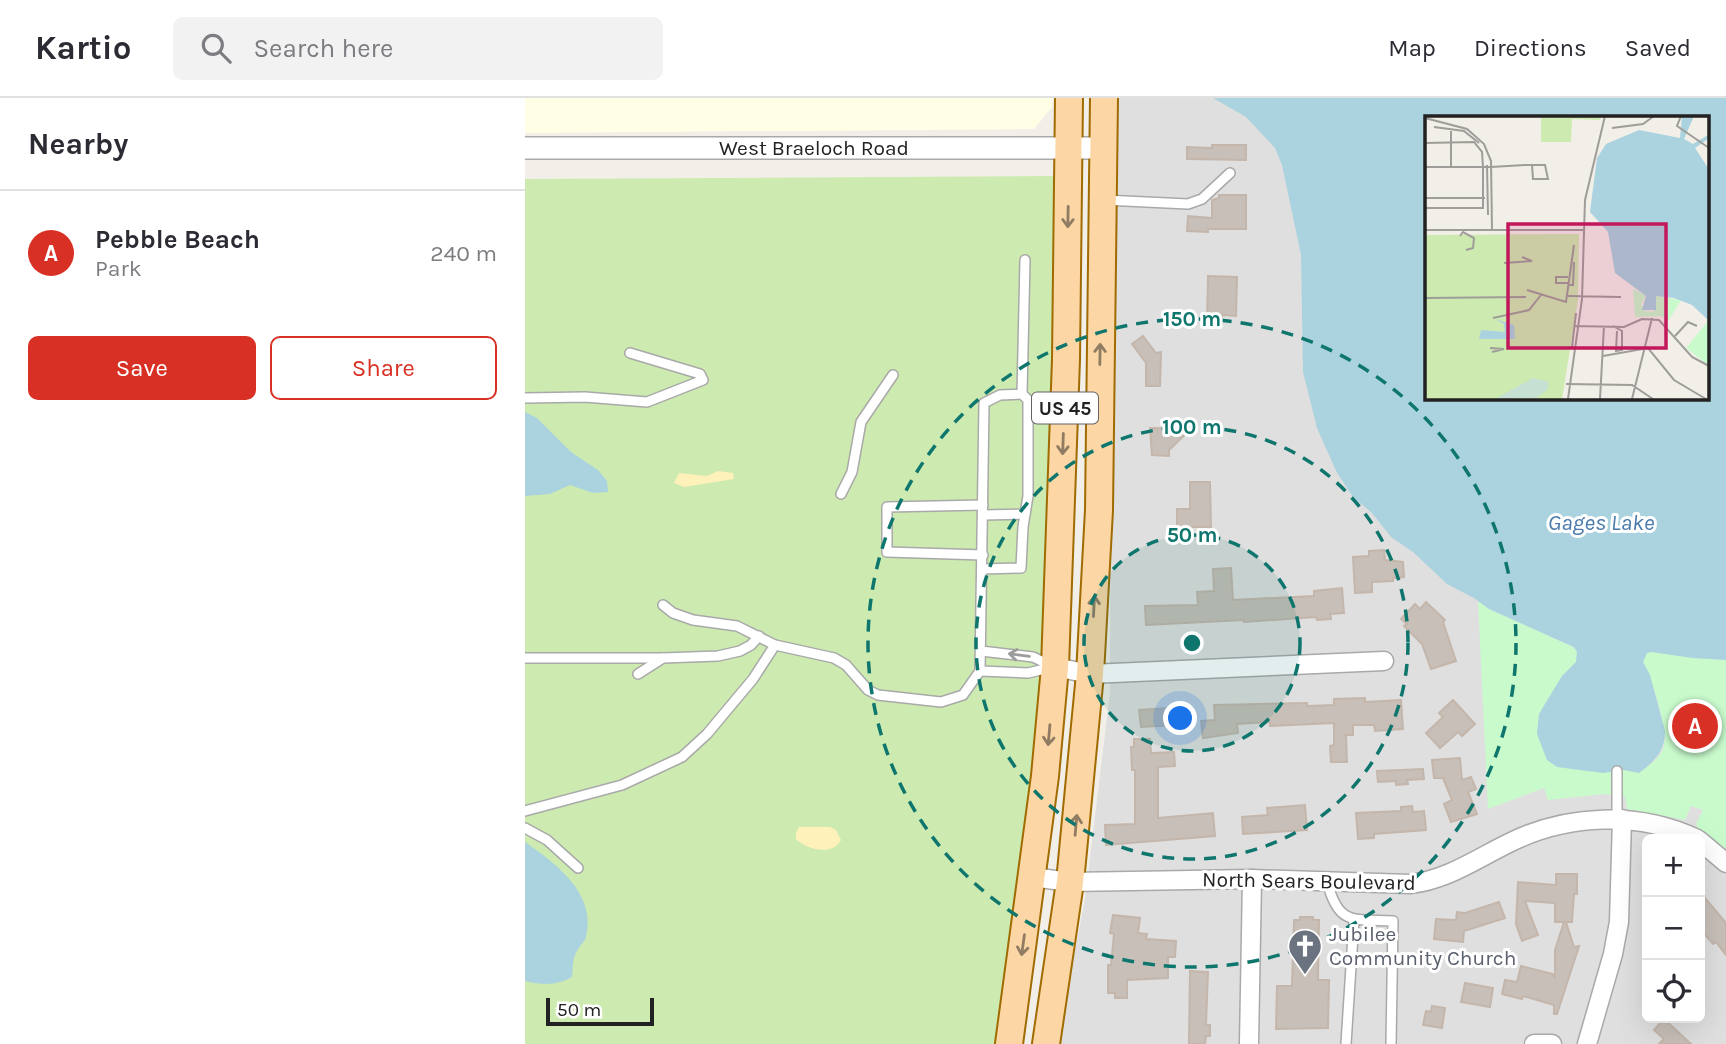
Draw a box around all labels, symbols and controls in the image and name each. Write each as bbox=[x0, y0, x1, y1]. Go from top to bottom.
search box bbox=[173, 17, 663, 80]
text: Kartio bbox=[35, 29, 131, 67]
icon: search bbox=[197, 29, 235, 67]
text: Search here bbox=[253, 33, 393, 64]
text: Map bbox=[1388, 34, 1436, 62]
text: Directions bbox=[1474, 34, 1587, 62]
text: Saved bbox=[1625, 34, 1691, 62]
inset map bbox=[1425, 116, 1709, 399]
text: Nearby bbox=[28, 126, 128, 162]
street label: West Braeloch Road bbox=[719, 136, 909, 160]
one-way arrow bbox=[1061, 205, 1074, 228]
text: Pebble Beach bbox=[95, 224, 260, 255]
text: A bbox=[44, 240, 58, 267]
text: 240 m bbox=[430, 240, 497, 267]
text: Park bbox=[95, 255, 142, 282]
text: 150 m bbox=[1163, 307, 1221, 331]
button: Save bbox=[28, 336, 256, 400]
button: Share bbox=[270, 336, 497, 400]
one-way arrow bbox=[1093, 343, 1107, 366]
road number: US 45 bbox=[1032, 392, 1098, 424]
text: 100 m bbox=[1162, 415, 1222, 439]
one-way arrow bbox=[1057, 432, 1070, 455]
water label: Gages Lake bbox=[1548, 509, 1655, 536]
text: 50 m bbox=[1167, 523, 1217, 547]
one-way arrow bbox=[1087, 595, 1100, 618]
centre of rings bbox=[1180, 631, 1204, 655]
one-way arrow bbox=[1008, 648, 1031, 661]
pin: A bbox=[1672, 700, 1718, 752]
your location bbox=[1163, 701, 1197, 735]
one-way arrow bbox=[1042, 723, 1055, 746]
one-way arrow bbox=[1070, 814, 1083, 837]
map controls bbox=[1642, 834, 1705, 1023]
button: + bbox=[1642, 834, 1705, 897]
street label: North Sears Boulevard bbox=[1202, 867, 1416, 895]
button: − bbox=[1642, 897, 1705, 960]
place label: Jubilee Community Church bbox=[1329, 922, 1516, 970]
church icon: Jubilee Community Church bbox=[1286, 927, 1324, 976]
one-way arrow bbox=[1016, 933, 1029, 956]
button: locate bbox=[1642, 960, 1705, 1023]
scale bar bbox=[546, 995, 655, 1027]
text: 50 m bbox=[557, 999, 601, 1021]

